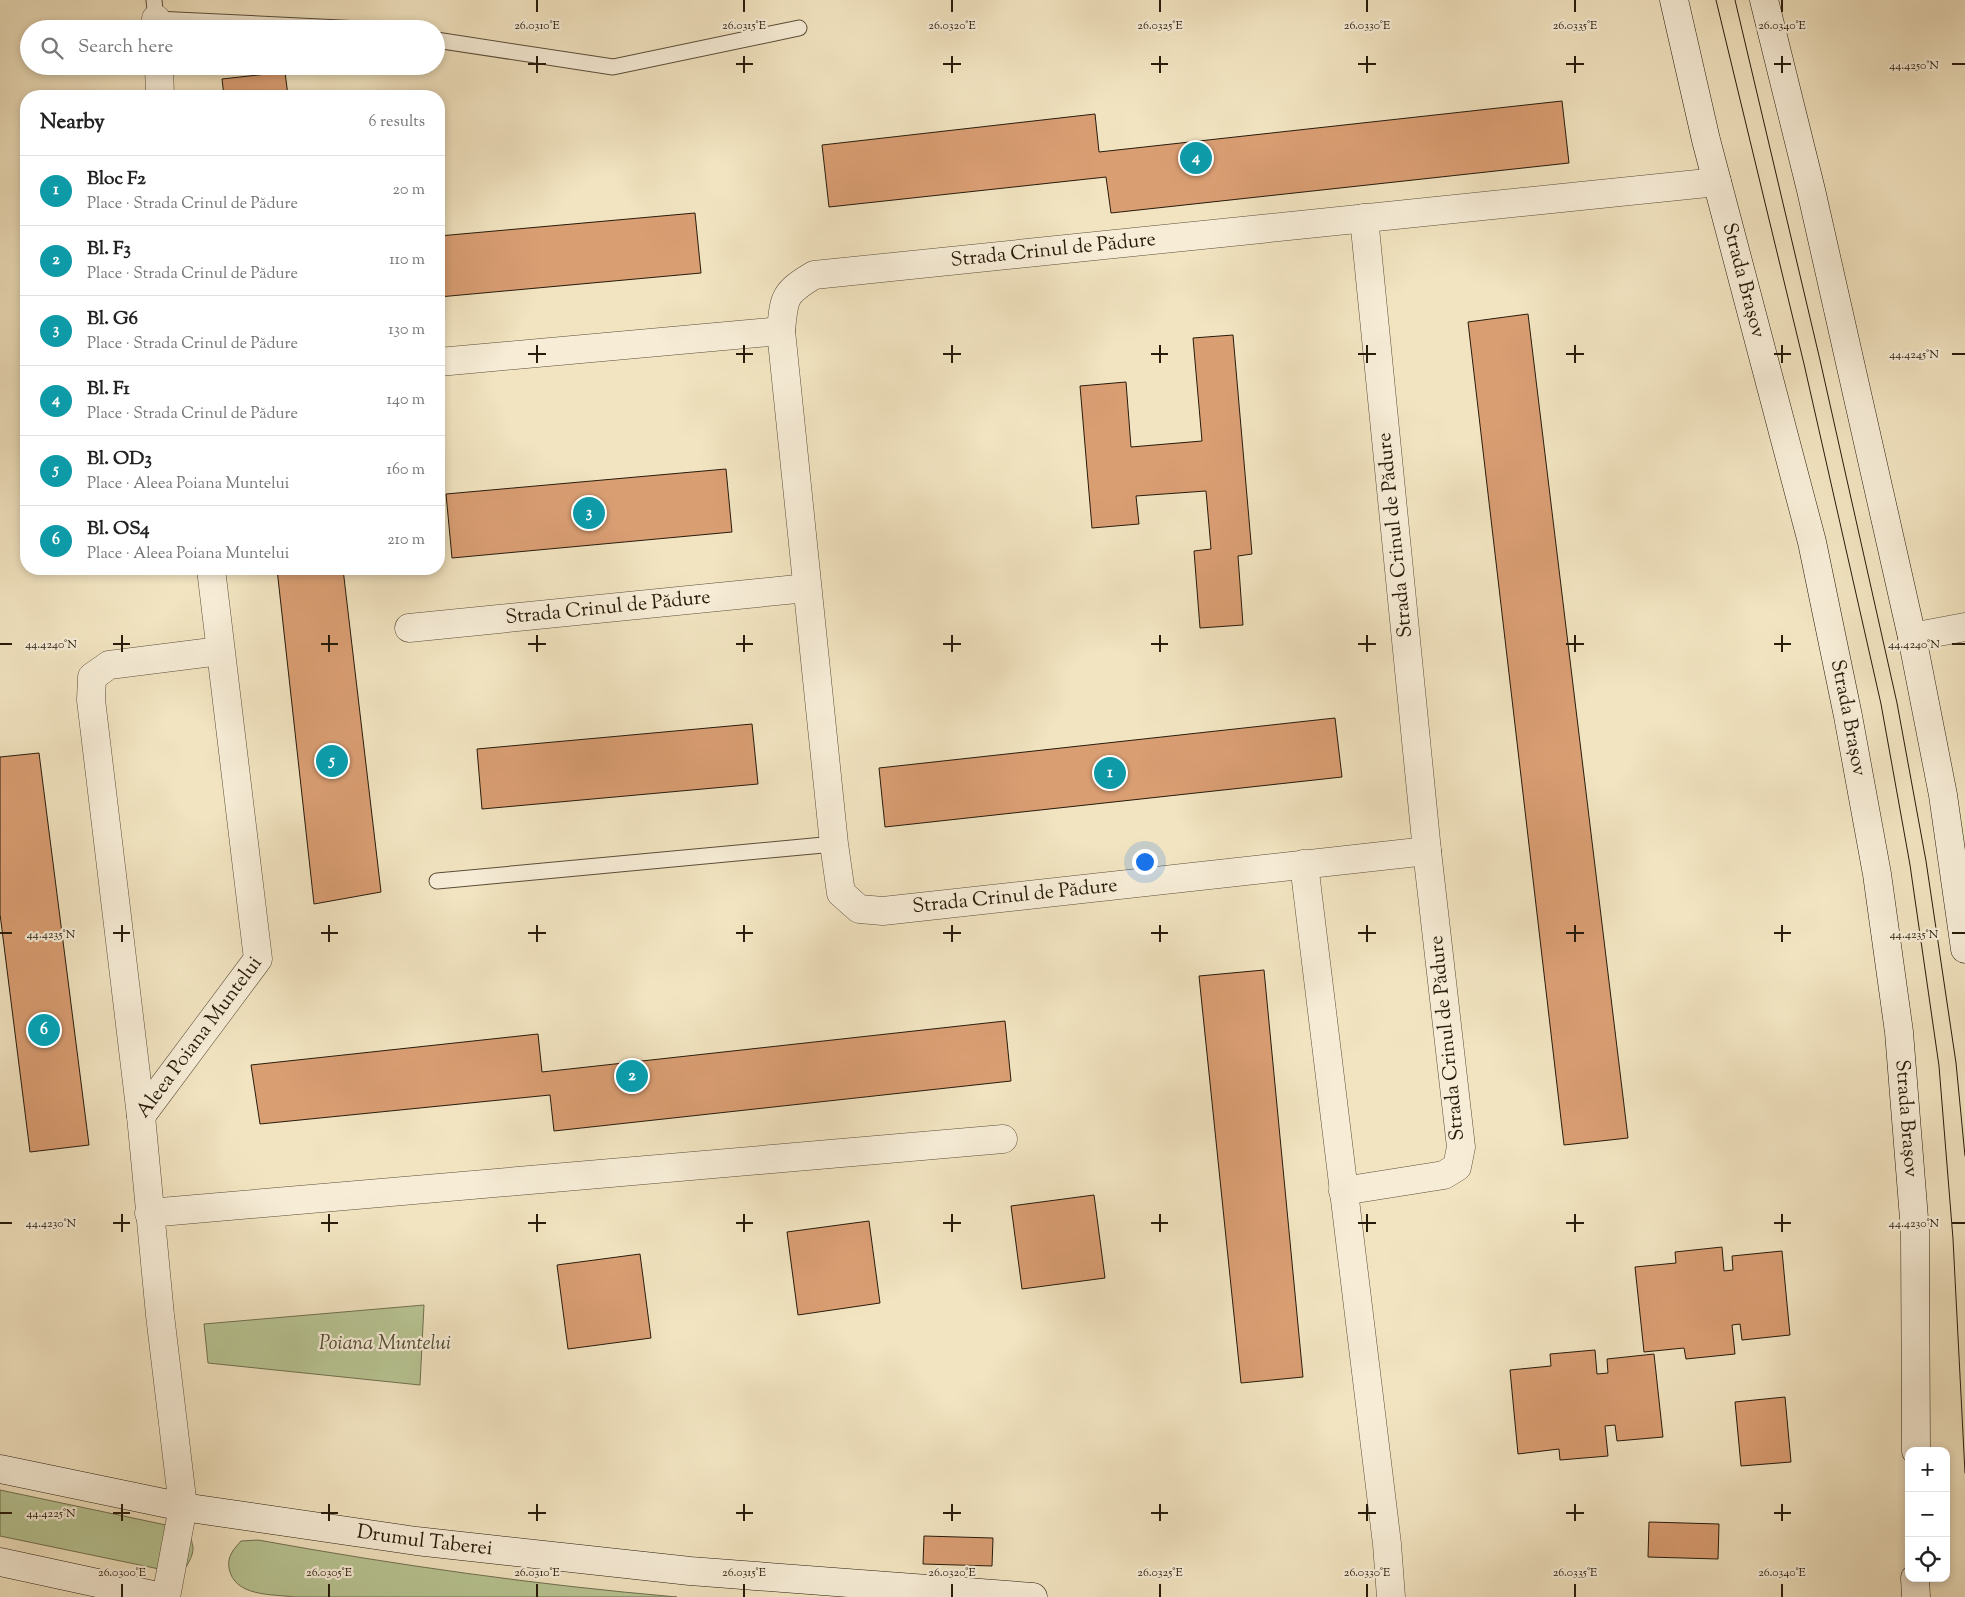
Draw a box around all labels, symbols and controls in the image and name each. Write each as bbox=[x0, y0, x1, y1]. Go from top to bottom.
text: 26.0310°E bbox=[514, 17, 561, 35]
text: 26.0315°E bbox=[722, 17, 767, 35]
text: 26.0320°E bbox=[928, 17, 976, 35]
text: 26.0325°E bbox=[1137, 17, 1183, 35]
text: 26.0330°E bbox=[1344, 17, 1391, 35]
text: 26.0335°E bbox=[1553, 17, 1598, 35]
text: 26.0340°E bbox=[1758, 17, 1807, 35]
search box bbox=[20, 20, 445, 75]
icon: search bbox=[38, 34, 66, 62]
text: Search here bbox=[78, 34, 173, 61]
text: 44.4250°N bbox=[1889, 57, 1939, 75]
text: Nearby bbox=[40, 108, 105, 138]
text: 6 results bbox=[369, 111, 425, 134]
pin: 4 bbox=[1180, 139, 1212, 177]
text: Bloc F2 bbox=[87, 166, 146, 193]
text: 1 bbox=[53, 179, 59, 202]
text: 20 m bbox=[392, 179, 425, 202]
text: Place · Strada Crinul de Pădure bbox=[87, 193, 298, 216]
street label: Strada Brașov bbox=[1714, 220, 1772, 342]
street label: Strada Crinul de Pădure bbox=[949, 225, 1157, 275]
text: Bl. F3 bbox=[87, 236, 131, 263]
text: 2 bbox=[52, 249, 60, 272]
text: 110 m bbox=[389, 249, 425, 272]
text: Place · Strada Crinul de Pădure bbox=[87, 263, 298, 286]
text: Bl. G6 bbox=[87, 306, 138, 333]
text: 3 bbox=[53, 319, 59, 342]
text: 130 m bbox=[388, 319, 425, 342]
text: Place · Strada Crinul de Pădure bbox=[87, 333, 298, 356]
text: 44.4245°N bbox=[1889, 346, 1939, 364]
text: Bl. F1 bbox=[87, 376, 130, 403]
text: 4 bbox=[52, 389, 60, 412]
text: 140 m bbox=[387, 389, 425, 412]
text: Place · Strada Crinul de Pădure bbox=[87, 403, 298, 426]
street label: Strada Crinul de Pădure bbox=[1371, 431, 1421, 639]
text: Bl. OD3 bbox=[87, 446, 152, 473]
text: 5 bbox=[53, 459, 59, 482]
text: 160 m bbox=[387, 459, 425, 482]
text: Place · Aleea Poiana Muntelui bbox=[87, 473, 289, 496]
pin: 3 bbox=[573, 494, 605, 532]
text: Bl. OS4 bbox=[87, 516, 150, 543]
text: 6 bbox=[52, 529, 60, 552]
text: 210 m bbox=[387, 529, 425, 552]
text: Place · Aleea Poiana Muntelui bbox=[87, 543, 289, 566]
street label: Strada Crinul de Pădure bbox=[504, 583, 712, 633]
text: 44.4240°N bbox=[25, 636, 77, 654]
text: 44.4240°N bbox=[1888, 636, 1940, 654]
street label: Strada Brașov bbox=[1822, 657, 1873, 779]
pin: 5 bbox=[316, 742, 348, 780]
pin: 1 bbox=[1094, 754, 1126, 792]
your location bbox=[1132, 849, 1158, 875]
street label: Strada Crinul de Pădure bbox=[911, 872, 1119, 922]
text: 44.4235°N bbox=[27, 926, 76, 944]
text: 44.4235°N bbox=[1890, 926, 1939, 944]
street label: Strada Crinul de Pădure bbox=[1423, 934, 1473, 1142]
street label: Aleea Poiana Muntelui bbox=[130, 950, 270, 1124]
pin: 6 bbox=[28, 1011, 60, 1049]
pin: 2 bbox=[616, 1057, 648, 1095]
street label: Strada Brașov bbox=[1887, 1059, 1925, 1179]
text: 44.4230°N bbox=[26, 1215, 77, 1233]
text: 44.4230°N bbox=[1889, 1215, 1940, 1233]
park label: Poiana Muntelui bbox=[319, 1330, 451, 1359]
map controls bbox=[1905, 1447, 1950, 1582]
button: + bbox=[1905, 1447, 1950, 1492]
button: − bbox=[1905, 1492, 1950, 1537]
text: 44.4225°N bbox=[26, 1505, 76, 1523]
street label: Drumul Taberei bbox=[355, 1518, 494, 1564]
button: locate bbox=[1905, 1537, 1950, 1582]
text: 26.0300°E bbox=[98, 1564, 147, 1582]
text: 26.0305°E bbox=[306, 1564, 353, 1582]
text: 26.0310°E bbox=[514, 1564, 561, 1582]
text: 26.0315°E bbox=[722, 1564, 767, 1582]
text: 26.0320°E bbox=[928, 1564, 976, 1582]
text: 26.0325°E bbox=[1137, 1564, 1183, 1582]
text: 26.0330°E bbox=[1344, 1564, 1391, 1582]
text: 26.0335°E bbox=[1553, 1564, 1598, 1582]
text: 26.0340°E bbox=[1758, 1564, 1807, 1582]

